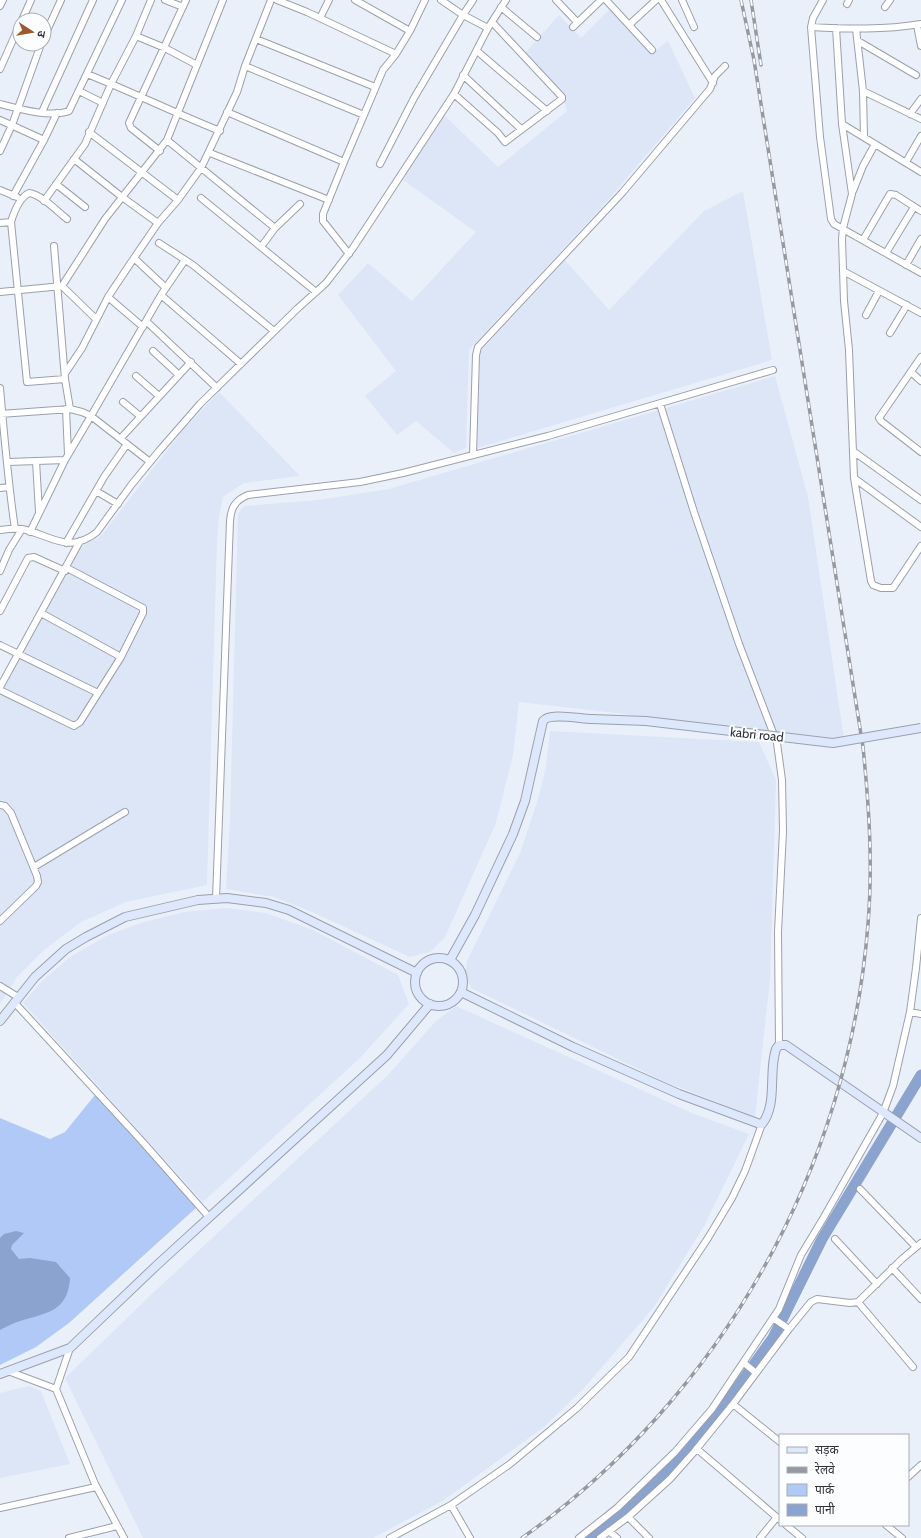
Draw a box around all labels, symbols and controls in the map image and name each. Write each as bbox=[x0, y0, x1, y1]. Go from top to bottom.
north arrow bbox=[12, 12, 52, 52]
text: उ bbox=[34, 29, 49, 39]
street label: kabri road bbox=[730, 723, 784, 745]
legend bbox=[779, 1434, 909, 1526]
text: सड़क bbox=[815, 1442, 840, 1457]
text: रेलवे bbox=[815, 1462, 835, 1477]
text: पार्क bbox=[815, 1482, 835, 1497]
text: पानी bbox=[815, 1502, 836, 1517]

